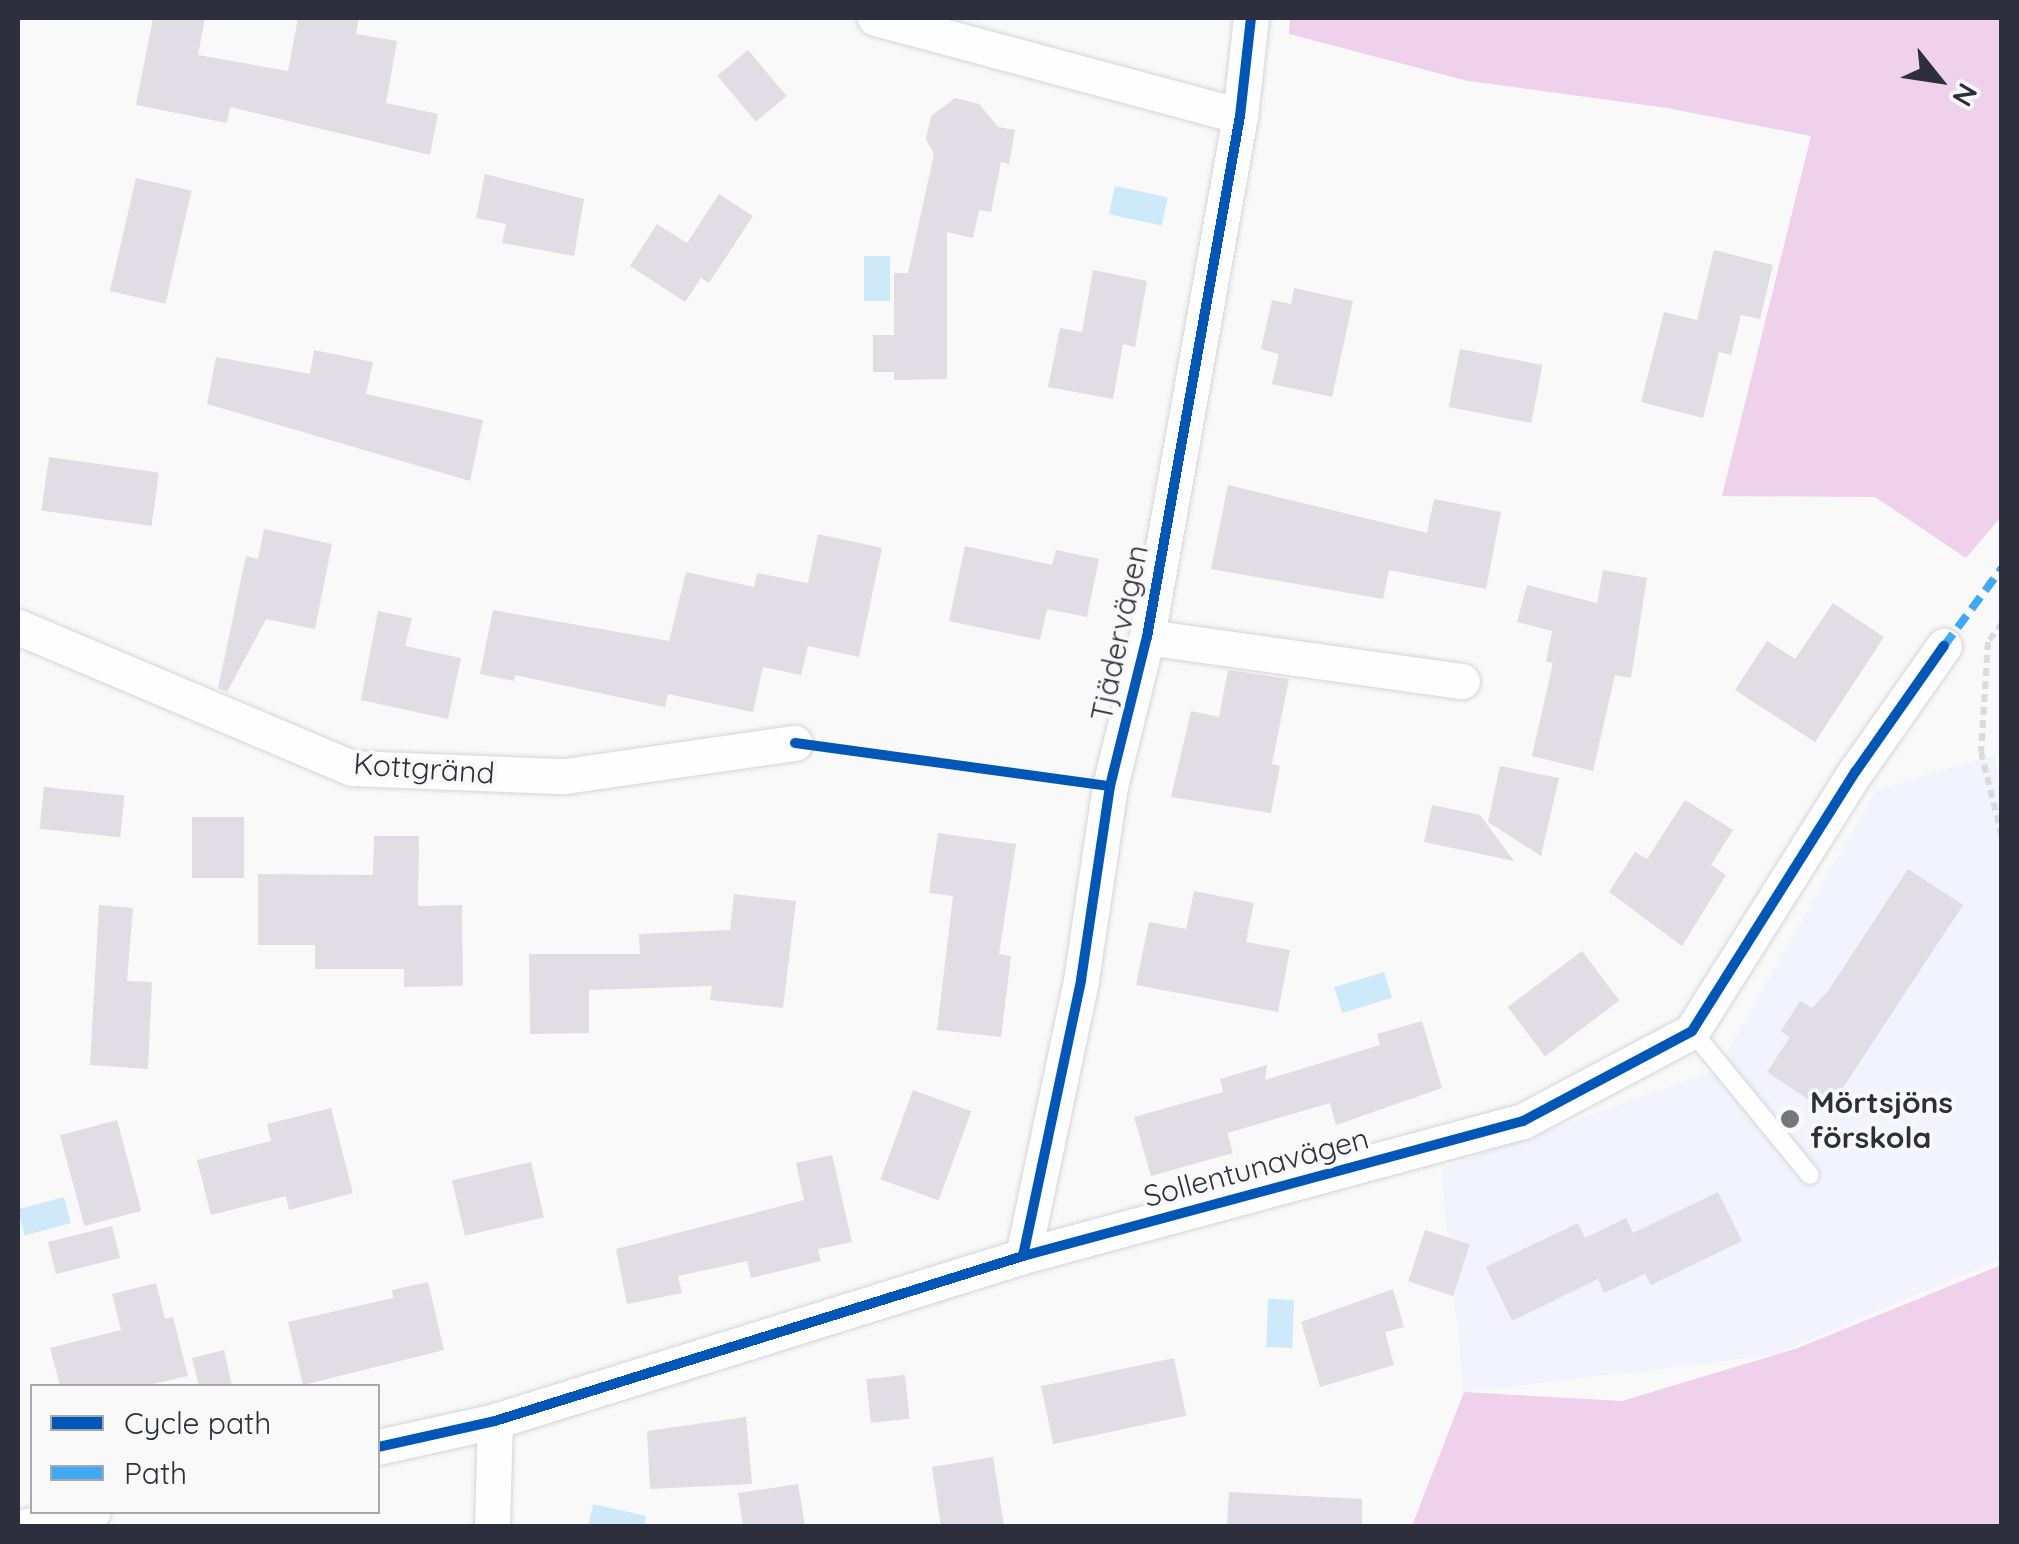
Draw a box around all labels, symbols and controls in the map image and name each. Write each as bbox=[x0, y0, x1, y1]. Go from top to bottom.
north arrow bbox=[1889, 30, 1989, 130]
text: N bbox=[1945, 78, 1986, 113]
street label: Tjädervägen bbox=[1083, 542, 1155, 724]
street label: Kottgränd bbox=[352, 745, 496, 791]
place label: Mörtsjöns förskola bbox=[1810, 1084, 1953, 1154]
marker: Mörtsjöns förskola bbox=[1779, 1108, 1801, 1130]
street label: Sollentunavägen bbox=[1140, 1120, 1372, 1214]
legend bbox=[30, 1384, 380, 1514]
text: Cycle path bbox=[124, 1404, 271, 1442]
text: Path bbox=[124, 1454, 187, 1492]

